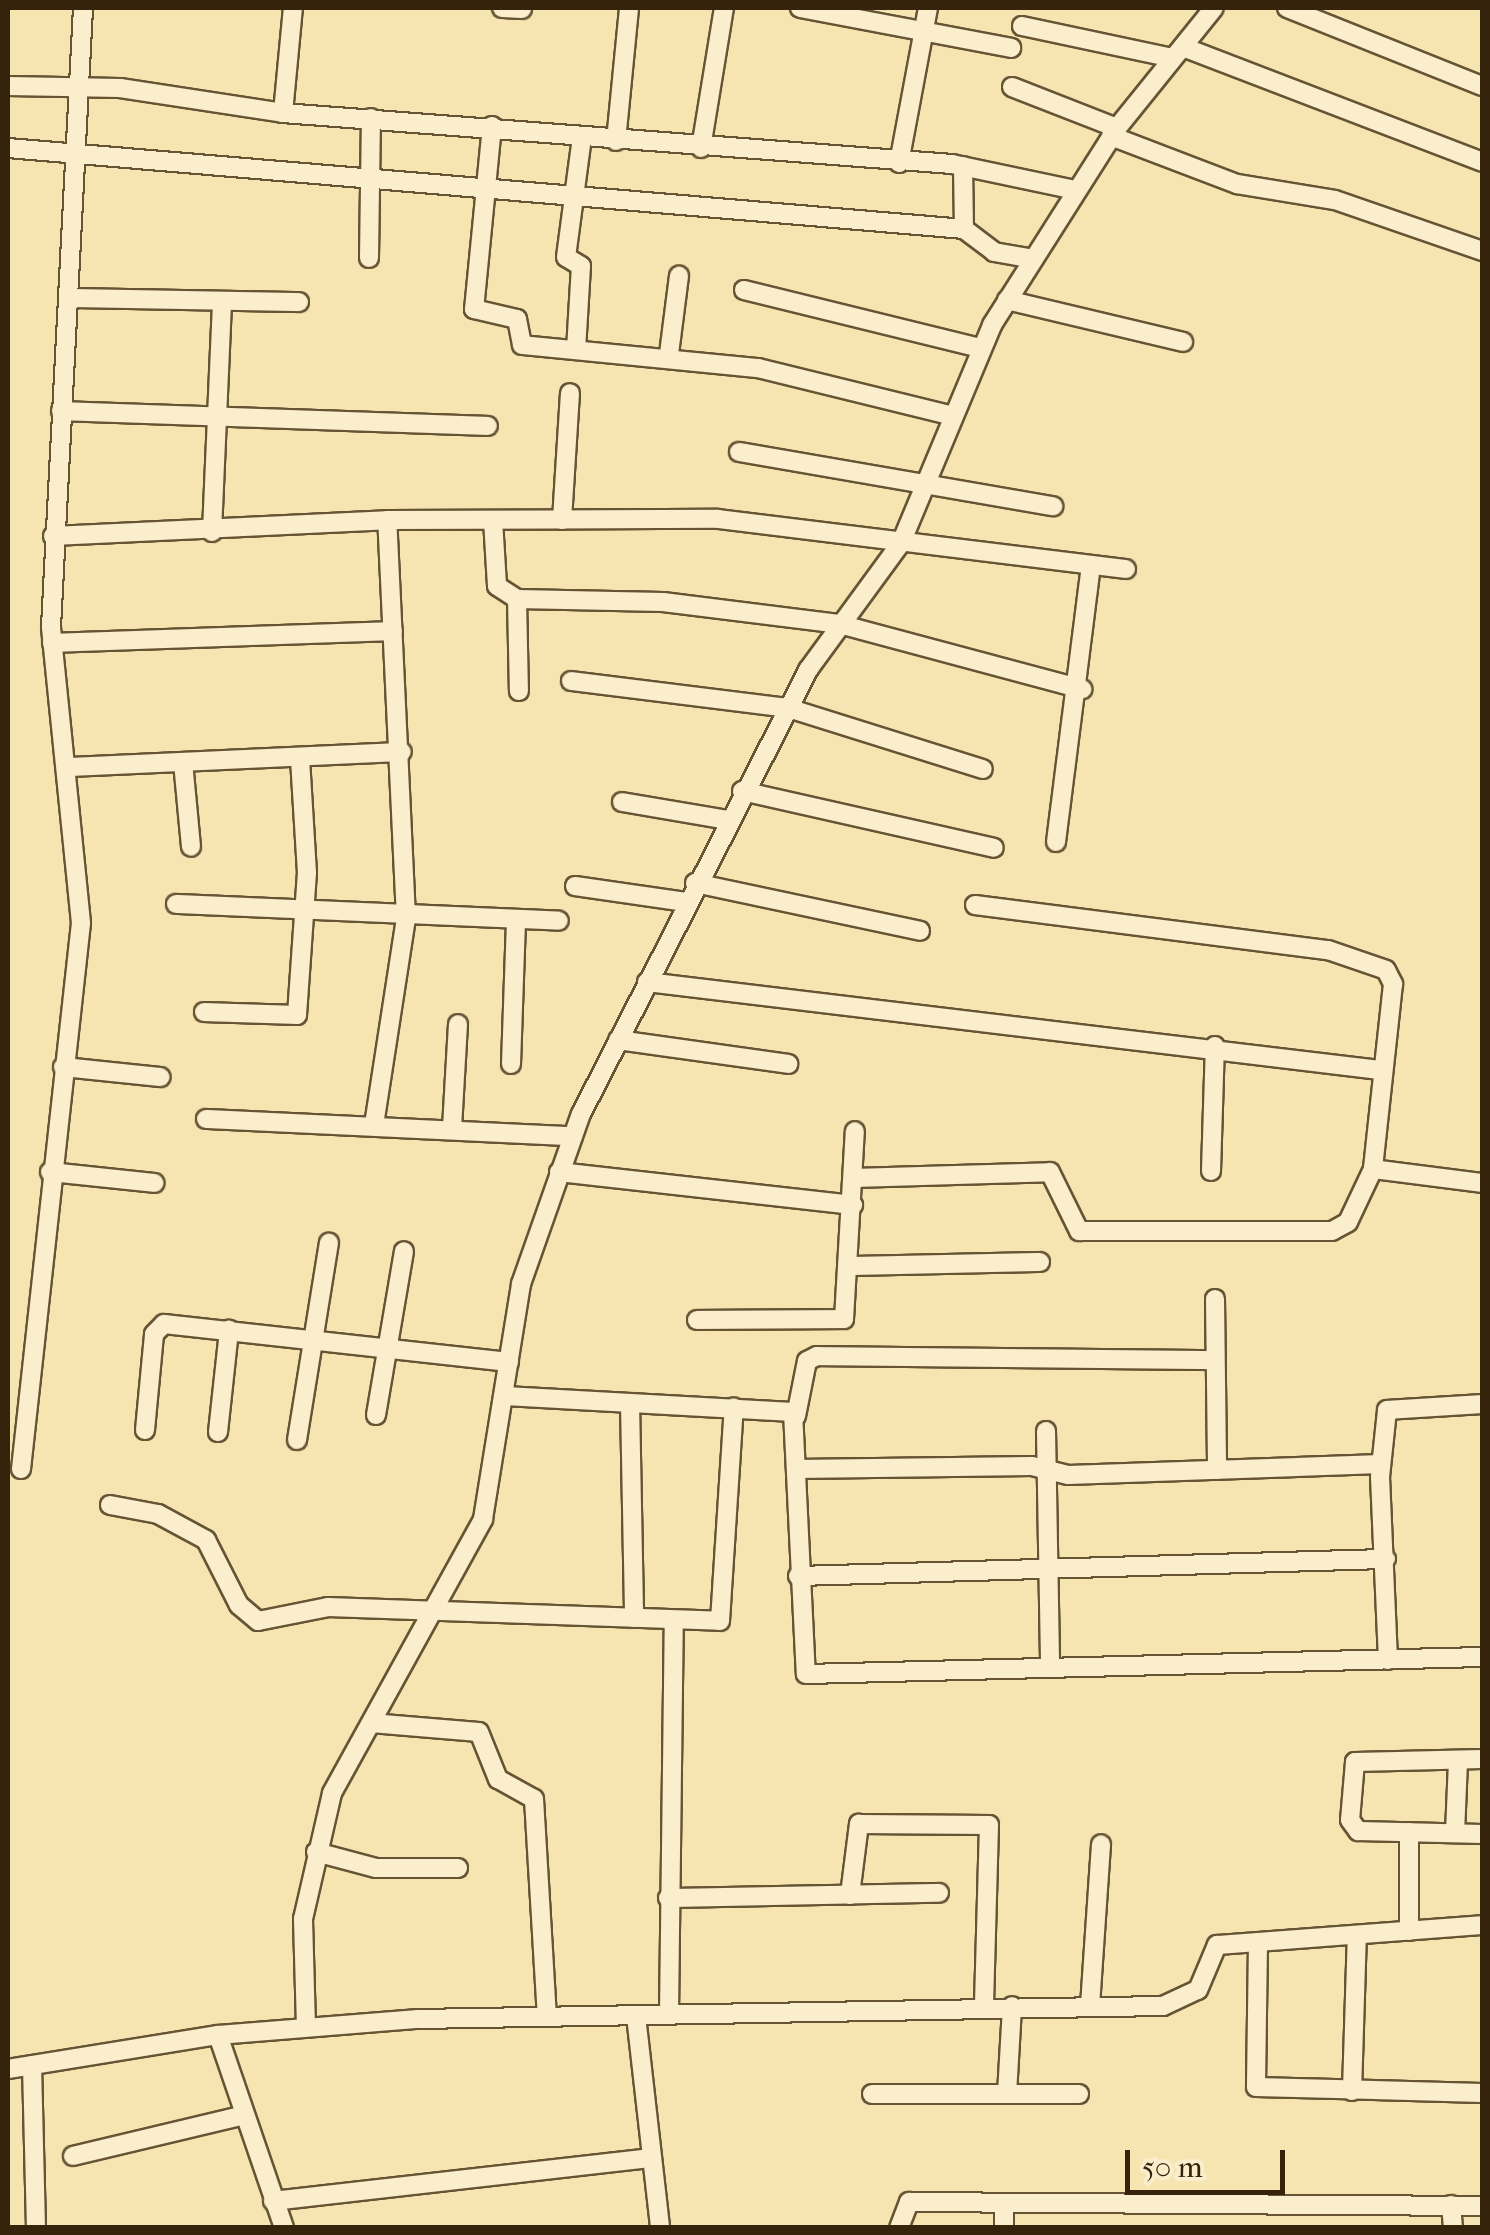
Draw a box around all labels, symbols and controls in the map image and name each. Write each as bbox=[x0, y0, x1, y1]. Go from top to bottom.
scale bar bbox=[1130, 2130, 1290, 2192]
text: 50 m bbox=[1142, 2150, 1203, 2185]

